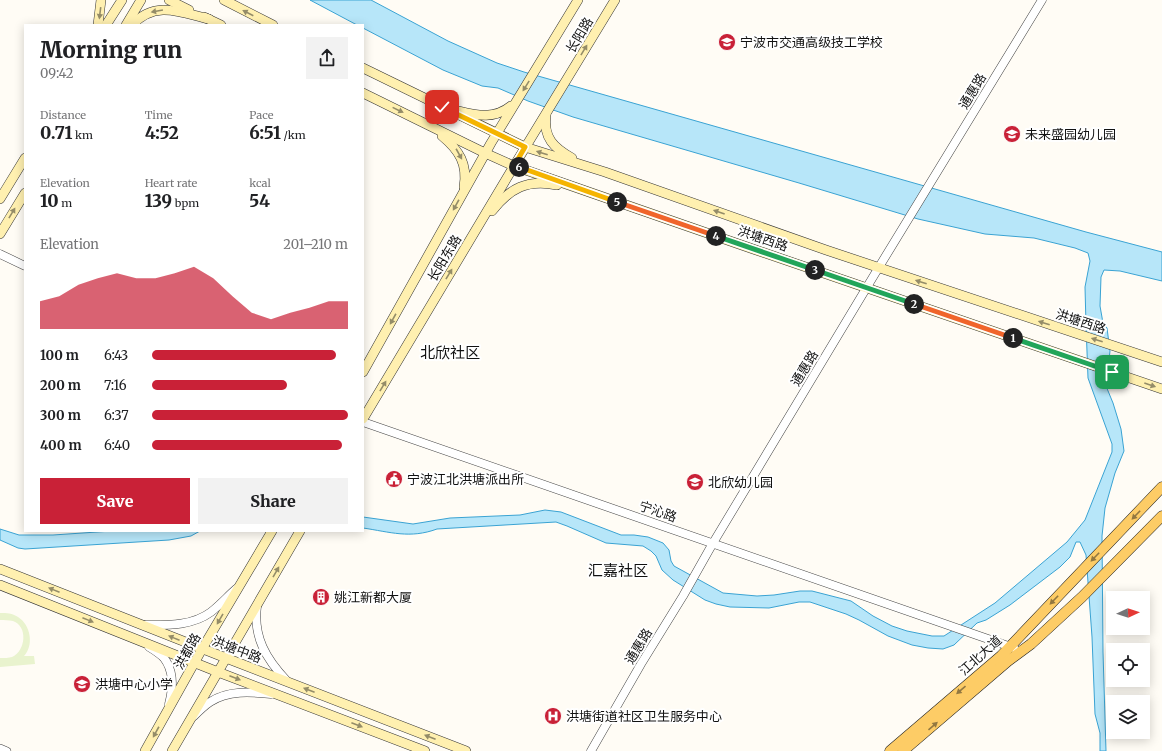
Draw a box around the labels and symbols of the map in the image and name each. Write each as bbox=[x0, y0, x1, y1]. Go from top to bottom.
one-way arrow bbox=[97, 6, 103, 19]
one-way arrow bbox=[151, 8, 163, 14]
one-way arrow bbox=[243, 10, 254, 16]
street label: 长阳路 bbox=[562, 14, 597, 56]
school or university icon: 宁波市交通高级技工学校 bbox=[717, 32, 737, 52]
place label: 宁波市交通高级技工学校 bbox=[740, 34, 883, 51]
one-way arrow bbox=[581, 44, 588, 56]
street label: 通惠路 bbox=[955, 70, 990, 112]
one-way arrow bbox=[522, 80, 529, 92]
pin bbox=[425, 90, 459, 124]
one-way arrow bbox=[392, 107, 404, 113]
school or university icon: 未来盛园幼儿园 bbox=[1002, 124, 1022, 144]
place label: 未来盛园幼儿园 bbox=[1025, 126, 1116, 143]
one-way arrow bbox=[455, 148, 462, 160]
one-way arrow bbox=[536, 150, 548, 156]
pin: 6 bbox=[509, 157, 529, 177]
pin: 5 bbox=[607, 192, 627, 212]
one-way arrow bbox=[452, 200, 459, 211]
one-way arrow bbox=[9, 207, 16, 219]
one-way arrow bbox=[712, 209, 724, 215]
street label: 洪塘西路 bbox=[735, 222, 790, 255]
pin: 4 bbox=[706, 226, 726, 246]
street label: 长阳东路 bbox=[424, 232, 465, 285]
pin: 3 bbox=[805, 260, 825, 280]
one-way arrow bbox=[446, 268, 453, 280]
one-way arrow bbox=[915, 278, 927, 284]
pin: 2 bbox=[904, 294, 924, 314]
street label: 洪塘西路 bbox=[1053, 305, 1108, 338]
one-way arrow bbox=[389, 313, 396, 325]
one-way arrow bbox=[1038, 319, 1050, 325]
pin: 1 bbox=[1003, 328, 1023, 348]
one-way arrow bbox=[1090, 337, 1102, 343]
district label: 北欣社区 bbox=[420, 343, 480, 362]
street label: 通惠路 bbox=[787, 347, 822, 389]
pin bbox=[1095, 355, 1129, 389]
one-way arrow bbox=[379, 381, 387, 391]
one-way arrow bbox=[1145, 382, 1157, 388]
public building icon: 宁波江北洪塘派出所 bbox=[384, 469, 404, 489]
place label: 宁波江北洪塘派出所 bbox=[407, 471, 524, 488]
school or university icon: 北欣幼儿园 bbox=[685, 472, 705, 492]
place label: 北欣幼儿园 bbox=[708, 474, 773, 491]
street label: 宁沁路 bbox=[637, 497, 679, 526]
one-way arrow bbox=[1131, 510, 1141, 520]
one-way arrow bbox=[1090, 552, 1100, 562]
district label: 汇嘉社区 bbox=[588, 561, 648, 580]
one-way arrow bbox=[273, 566, 280, 578]
one-way arrow bbox=[48, 587, 59, 593]
building icon: 姚江新都大厦 bbox=[311, 587, 331, 607]
place label: 姚江新都大厦 bbox=[334, 589, 412, 606]
north arrow bbox=[1106, 591, 1150, 635]
one-way arrow bbox=[1049, 595, 1059, 605]
one-way arrow bbox=[216, 613, 223, 625]
one-way arrow bbox=[83, 617, 95, 623]
street label: 通惠路 bbox=[621, 625, 656, 667]
street label: 洪都路 bbox=[170, 630, 205, 672]
street label: 洪塘中路 bbox=[209, 632, 264, 667]
street label: 江北大道 bbox=[955, 632, 1005, 679]
one-way arrow bbox=[169, 635, 180, 641]
school or university icon: 洪塘中心小学 bbox=[72, 674, 92, 694]
one-way arrow bbox=[230, 675, 241, 681]
place label: 洪塘中心小学 bbox=[95, 676, 173, 693]
one-way arrow bbox=[955, 686, 966, 695]
one-way arrow bbox=[302, 687, 314, 693]
hospital icon: 洪塘街道社区卫生服务中心 bbox=[543, 706, 563, 726]
place label: 洪塘街道社区卫生服务中心 bbox=[566, 708, 722, 725]
one-way arrow bbox=[927, 721, 938, 730]
one-way arrow bbox=[351, 722, 363, 728]
one-way arrow bbox=[152, 727, 159, 738]
one-way arrow bbox=[424, 733, 436, 739]

